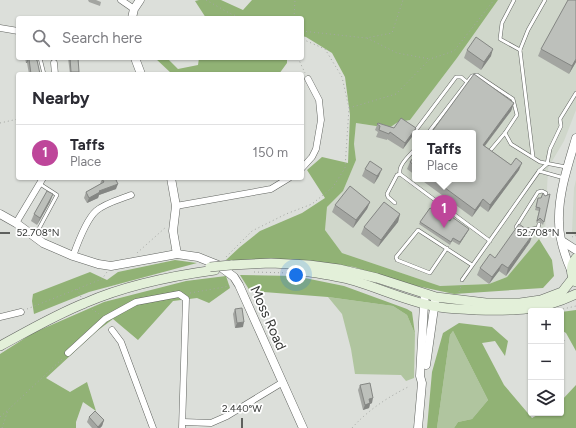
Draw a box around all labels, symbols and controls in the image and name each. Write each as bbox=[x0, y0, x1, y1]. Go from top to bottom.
search box bbox=[16, 16, 304, 60]
icon: search bbox=[30, 27, 52, 49]
text: Search here bbox=[62, 29, 142, 47]
text: Nearby bbox=[32, 88, 90, 108]
popup bbox=[412, 130, 476, 182]
text: Taffs bbox=[70, 136, 105, 154]
text: Taffs bbox=[427, 140, 461, 158]
text: 1 bbox=[42, 145, 48, 160]
text: 150 m bbox=[253, 145, 288, 160]
text: Place bbox=[70, 154, 101, 169]
text: Place bbox=[427, 158, 458, 173]
pin: 1 bbox=[431, 195, 457, 228]
text: 52.708°N bbox=[17, 226, 59, 239]
text: 52.708°N bbox=[517, 226, 559, 239]
your location bbox=[286, 265, 306, 285]
street label: Moss Road bbox=[246, 283, 290, 353]
map controls bbox=[528, 308, 564, 416]
button: + bbox=[528, 308, 564, 344]
button: − bbox=[528, 344, 564, 380]
button: layers bbox=[528, 380, 564, 416]
text: 2.440°W bbox=[222, 402, 262, 415]

